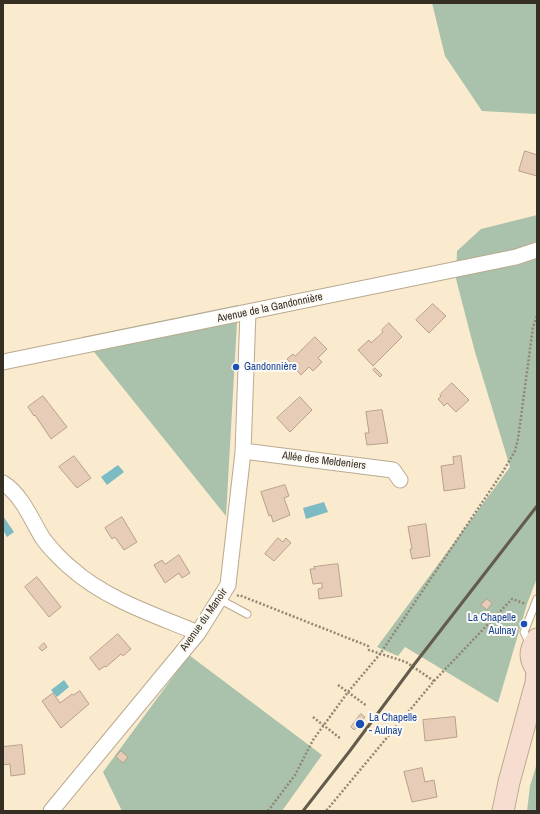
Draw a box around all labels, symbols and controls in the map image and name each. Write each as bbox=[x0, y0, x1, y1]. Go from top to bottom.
street label: Avenue de la Gandonnière bbox=[216, 290, 324, 326]
place label: Gandonnière bbox=[244, 360, 297, 374]
marker: Gandonnière bbox=[231, 362, 241, 372]
street label: Allée des Meldeniers bbox=[281, 449, 367, 473]
street label: Avenue du Manoir bbox=[177, 586, 231, 654]
place label: La Chapelle Aulnay bbox=[468, 611, 516, 637]
marker: La Chapelle Aulnay bbox=[519, 619, 529, 629]
place label: La Chapelle - Aulnay bbox=[369, 711, 417, 737]
marker: La Chapelle - Aulnay bbox=[354, 718, 366, 730]

